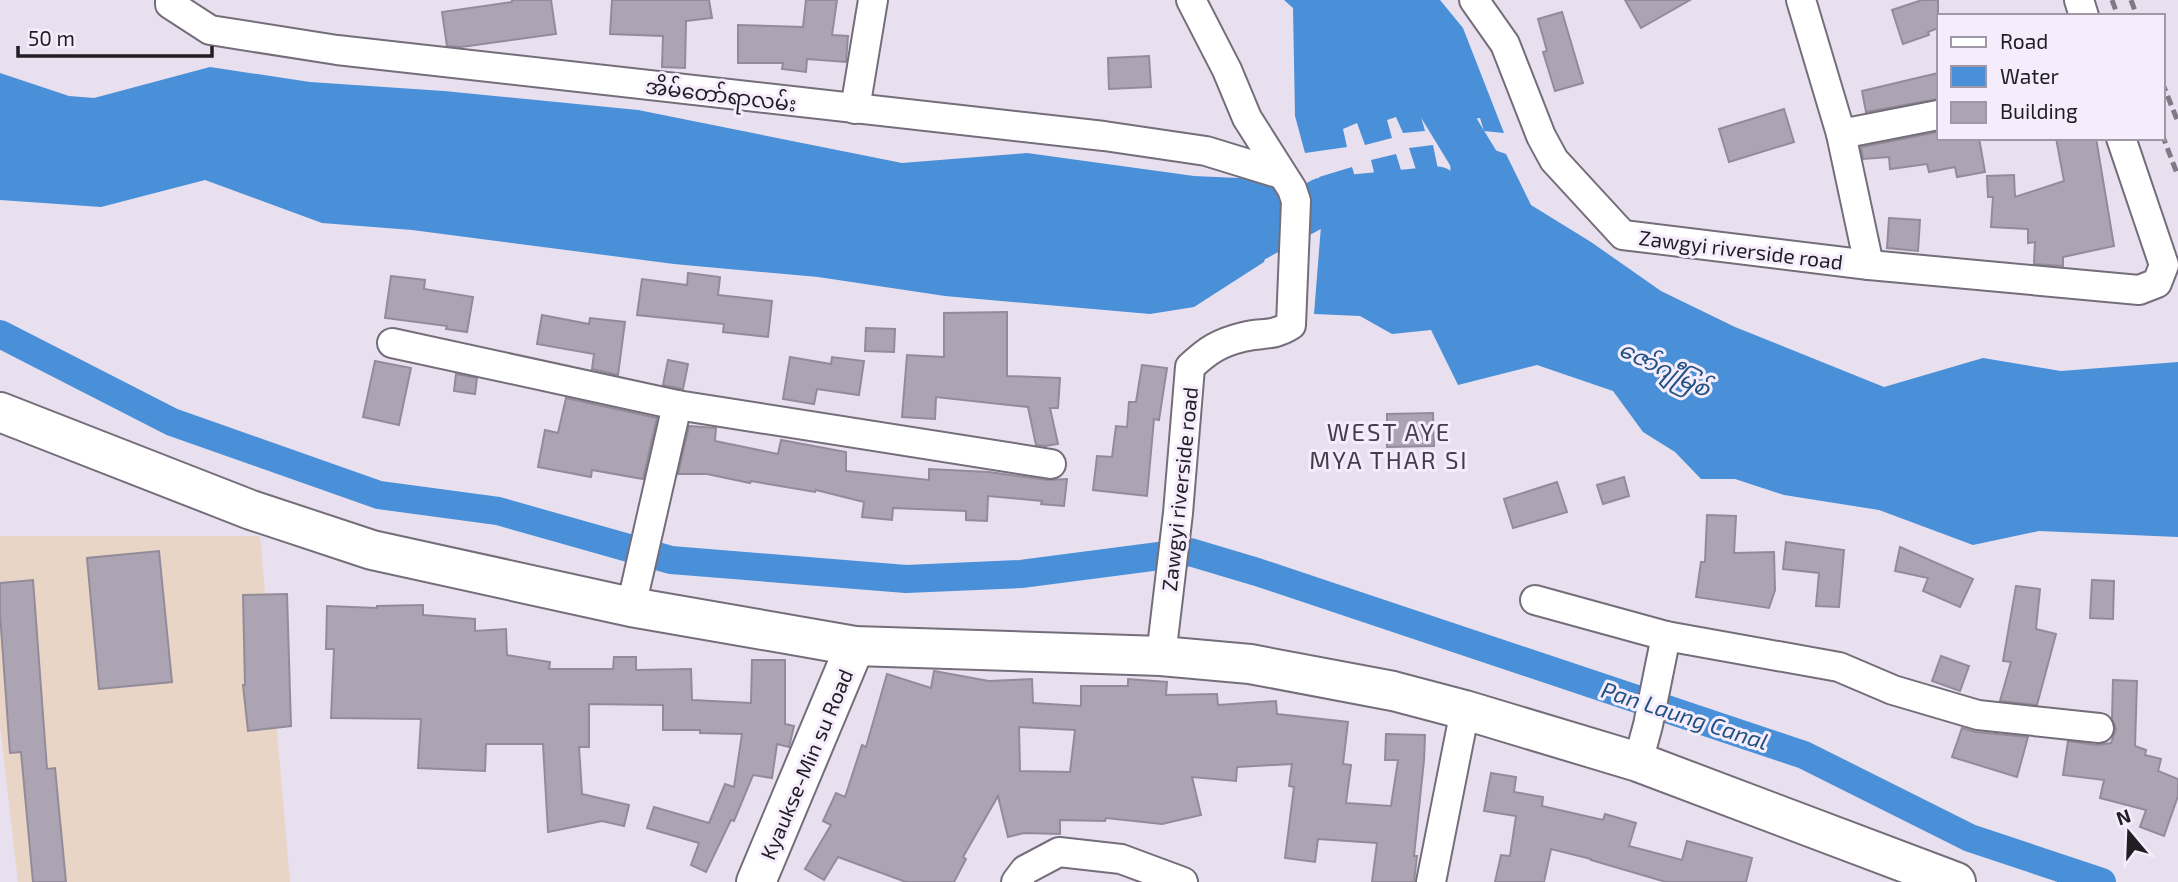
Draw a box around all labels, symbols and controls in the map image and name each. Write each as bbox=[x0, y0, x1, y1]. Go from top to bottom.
scale bar bbox=[18, 14, 212, 58]
legend bbox=[1937, 14, 2164, 140]
text: 50 m bbox=[28, 25, 75, 50]
text: Road bbox=[2000, 28, 2048, 53]
text: Water bbox=[2000, 63, 2059, 88]
street label: အိမ်တော်ရာလမ်း bbox=[643, 70, 798, 122]
text: Building bbox=[2000, 98, 2078, 123]
street label: Zawgyi riverside road bbox=[1638, 224, 1844, 274]
water label: ဇော်ဂျီမြစ် bbox=[1612, 333, 1717, 408]
street label: Zawgyi riverside road bbox=[1156, 386, 1202, 592]
district label: WEST AYE MYA THAR SI bbox=[1309, 417, 1469, 474]
street label: Kyaukse-Min su Road bbox=[755, 665, 857, 863]
water label: Pan Laung Canal bbox=[1598, 675, 1772, 755]
north arrow bbox=[2094, 798, 2164, 868]
text: N bbox=[2113, 803, 2134, 830]

